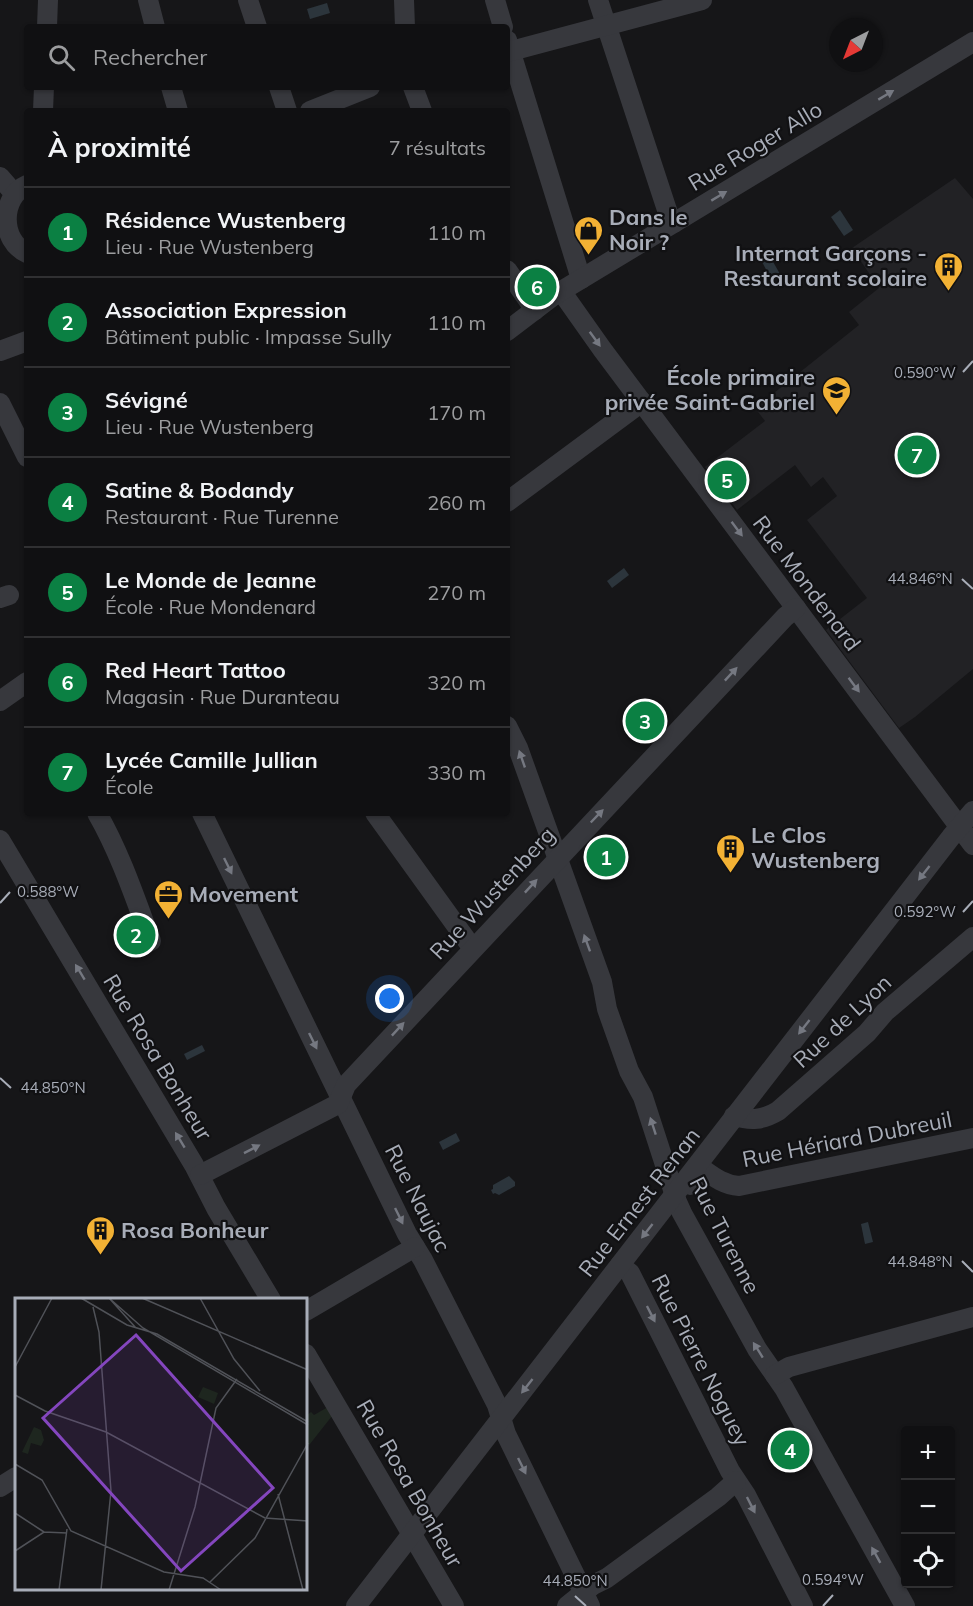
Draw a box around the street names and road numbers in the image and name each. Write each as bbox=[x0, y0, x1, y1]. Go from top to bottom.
street label: Rue Roger Allo bbox=[683, 95, 827, 197]
street label: Rue Mondenard bbox=[747, 510, 867, 656]
street label: Rue Wustenberg bbox=[423, 821, 561, 965]
street label: Rue de Lyon bbox=[787, 968, 897, 1074]
street label: Rue Rosa Bonheur bbox=[97, 969, 219, 1145]
street label: Rue Hériard Dubreuil bbox=[740, 1105, 954, 1173]
street label: Rue Ernest Renan bbox=[572, 1122, 706, 1282]
street label: Rue Naujac bbox=[379, 1139, 457, 1257]
street label: Rue Turenne bbox=[684, 1172, 766, 1298]
street label: Rue Pierre Noguey bbox=[646, 1269, 757, 1451]
street label: Rue Rosa Bonheur bbox=[351, 1394, 469, 1572]

